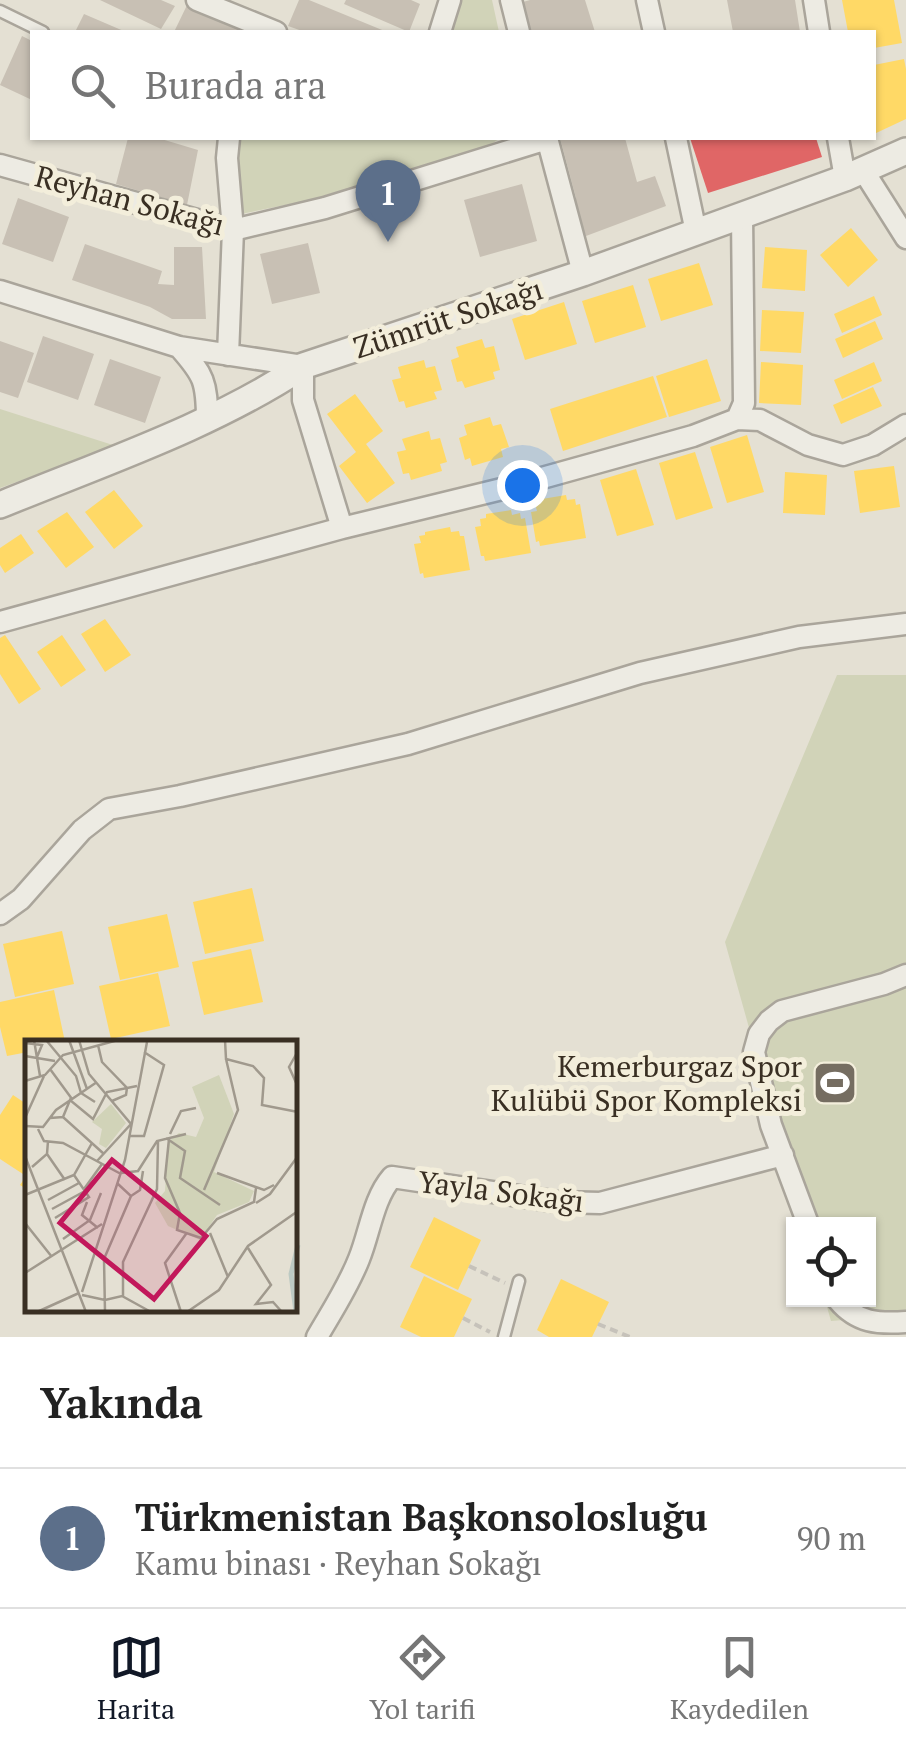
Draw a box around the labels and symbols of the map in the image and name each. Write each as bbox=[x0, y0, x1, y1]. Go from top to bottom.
street label: Reyhan Sokağı bbox=[31, 156, 229, 244]
pin: 1 bbox=[356, 160, 420, 242]
street label: Zümrüt Sokağı bbox=[348, 269, 548, 367]
your location bbox=[497, 460, 548, 511]
inset map bbox=[25, 1040, 298, 1312]
place label: Kemerburgaz Spor Kulübü Spor Kompleksi bbox=[491, 1046, 802, 1120]
sports icon: Kemerburgaz Spor Kulübü Spor Kompleksi bbox=[812, 1060, 858, 1106]
street label: Yayla Sokağı bbox=[416, 1161, 586, 1221]

